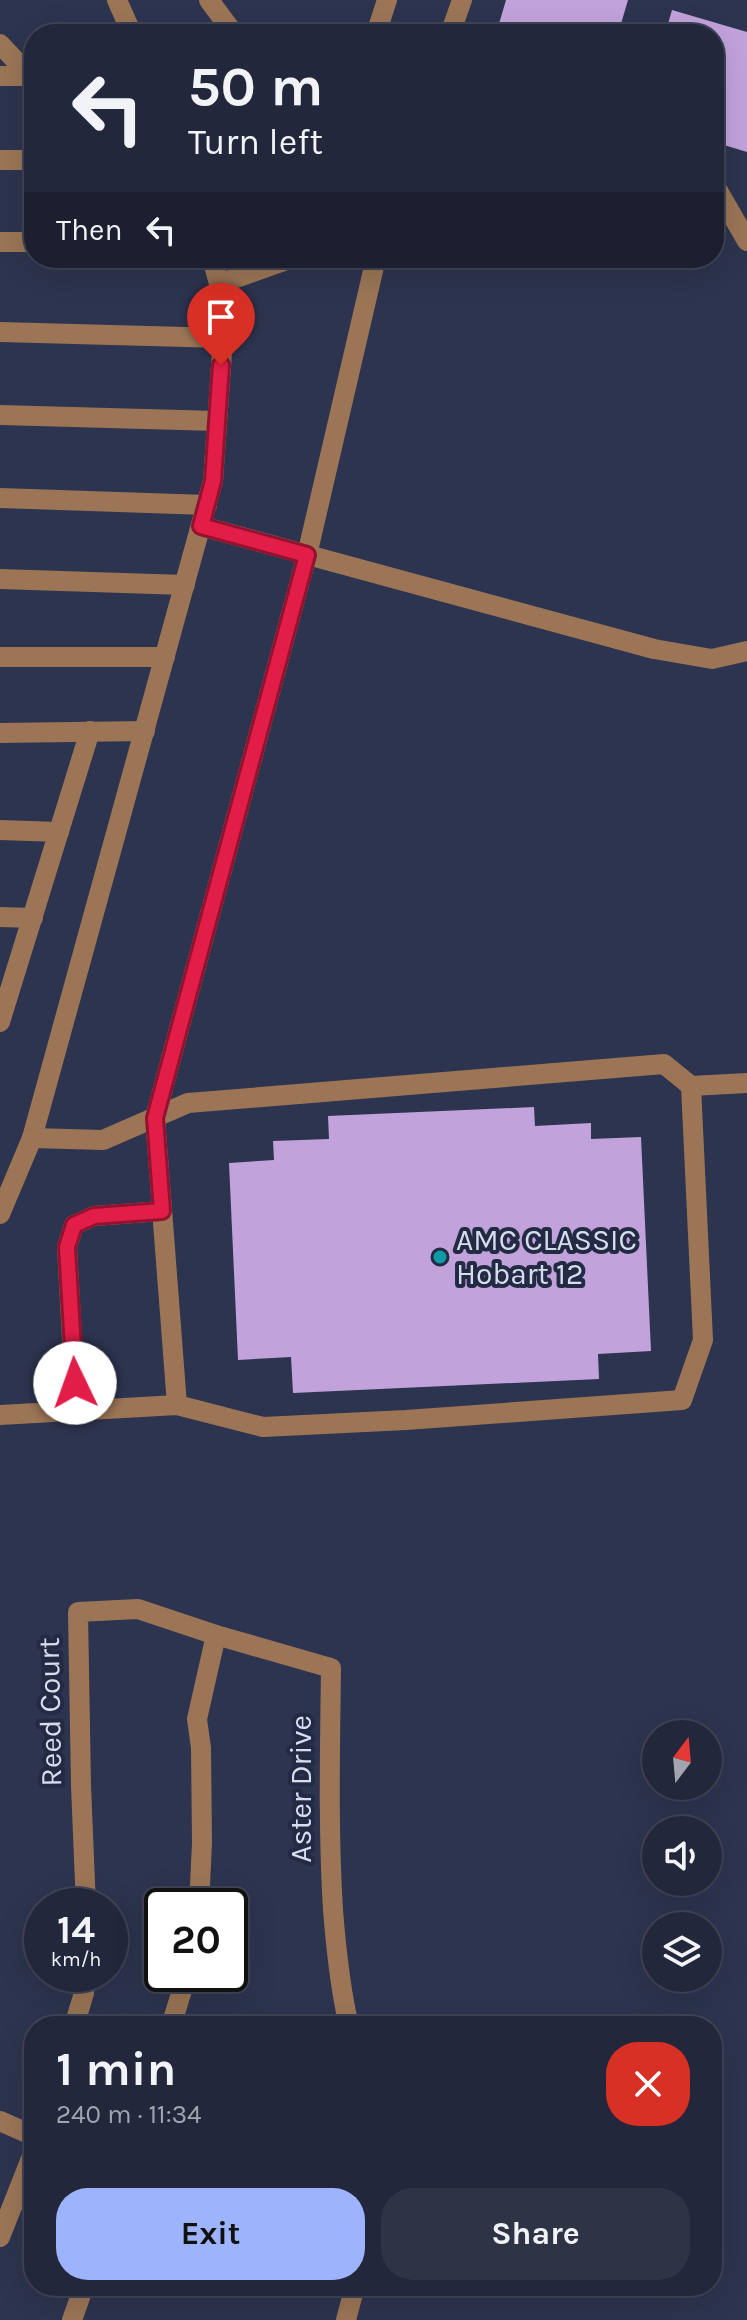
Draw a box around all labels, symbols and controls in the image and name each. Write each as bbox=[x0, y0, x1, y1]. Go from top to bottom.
text: 50 m bbox=[188, 54, 323, 119]
icon: left bbox=[56, 56, 160, 160]
text: Turn left bbox=[188, 121, 323, 163]
icon: left bbox=[139, 208, 183, 252]
text: Then bbox=[56, 212, 123, 248]
pin bbox=[187, 283, 255, 365]
icon: arrive bbox=[199, 295, 243, 339]
place label: AMC CLASSIC Hobart 12 bbox=[456, 1222, 637, 1292]
marker: AMC CLASSIC Hobart 12 bbox=[431, 1248, 449, 1266]
position arrow bbox=[33, 1341, 117, 1425]
street label: Reed Court bbox=[31, 1637, 69, 1787]
street label: Aster Drive bbox=[283, 1715, 319, 1863]
north arrow bbox=[642, 1720, 722, 1800]
map controls bbox=[642, 1720, 722, 1992]
button: sound bbox=[642, 1816, 722, 1896]
speed limit sign: 20 bbox=[144, 1888, 248, 1992]
text: 14 bbox=[57, 1906, 95, 1953]
button: layers bbox=[642, 1912, 722, 1992]
text: km/h bbox=[51, 1948, 101, 1971]
text: 1 min bbox=[56, 2041, 176, 2097]
button: close bbox=[606, 2042, 690, 2126]
text: 240 m · 11:34 bbox=[56, 2099, 202, 2130]
button: Exit bbox=[56, 2188, 365, 2280]
button: Share bbox=[381, 2188, 690, 2280]

